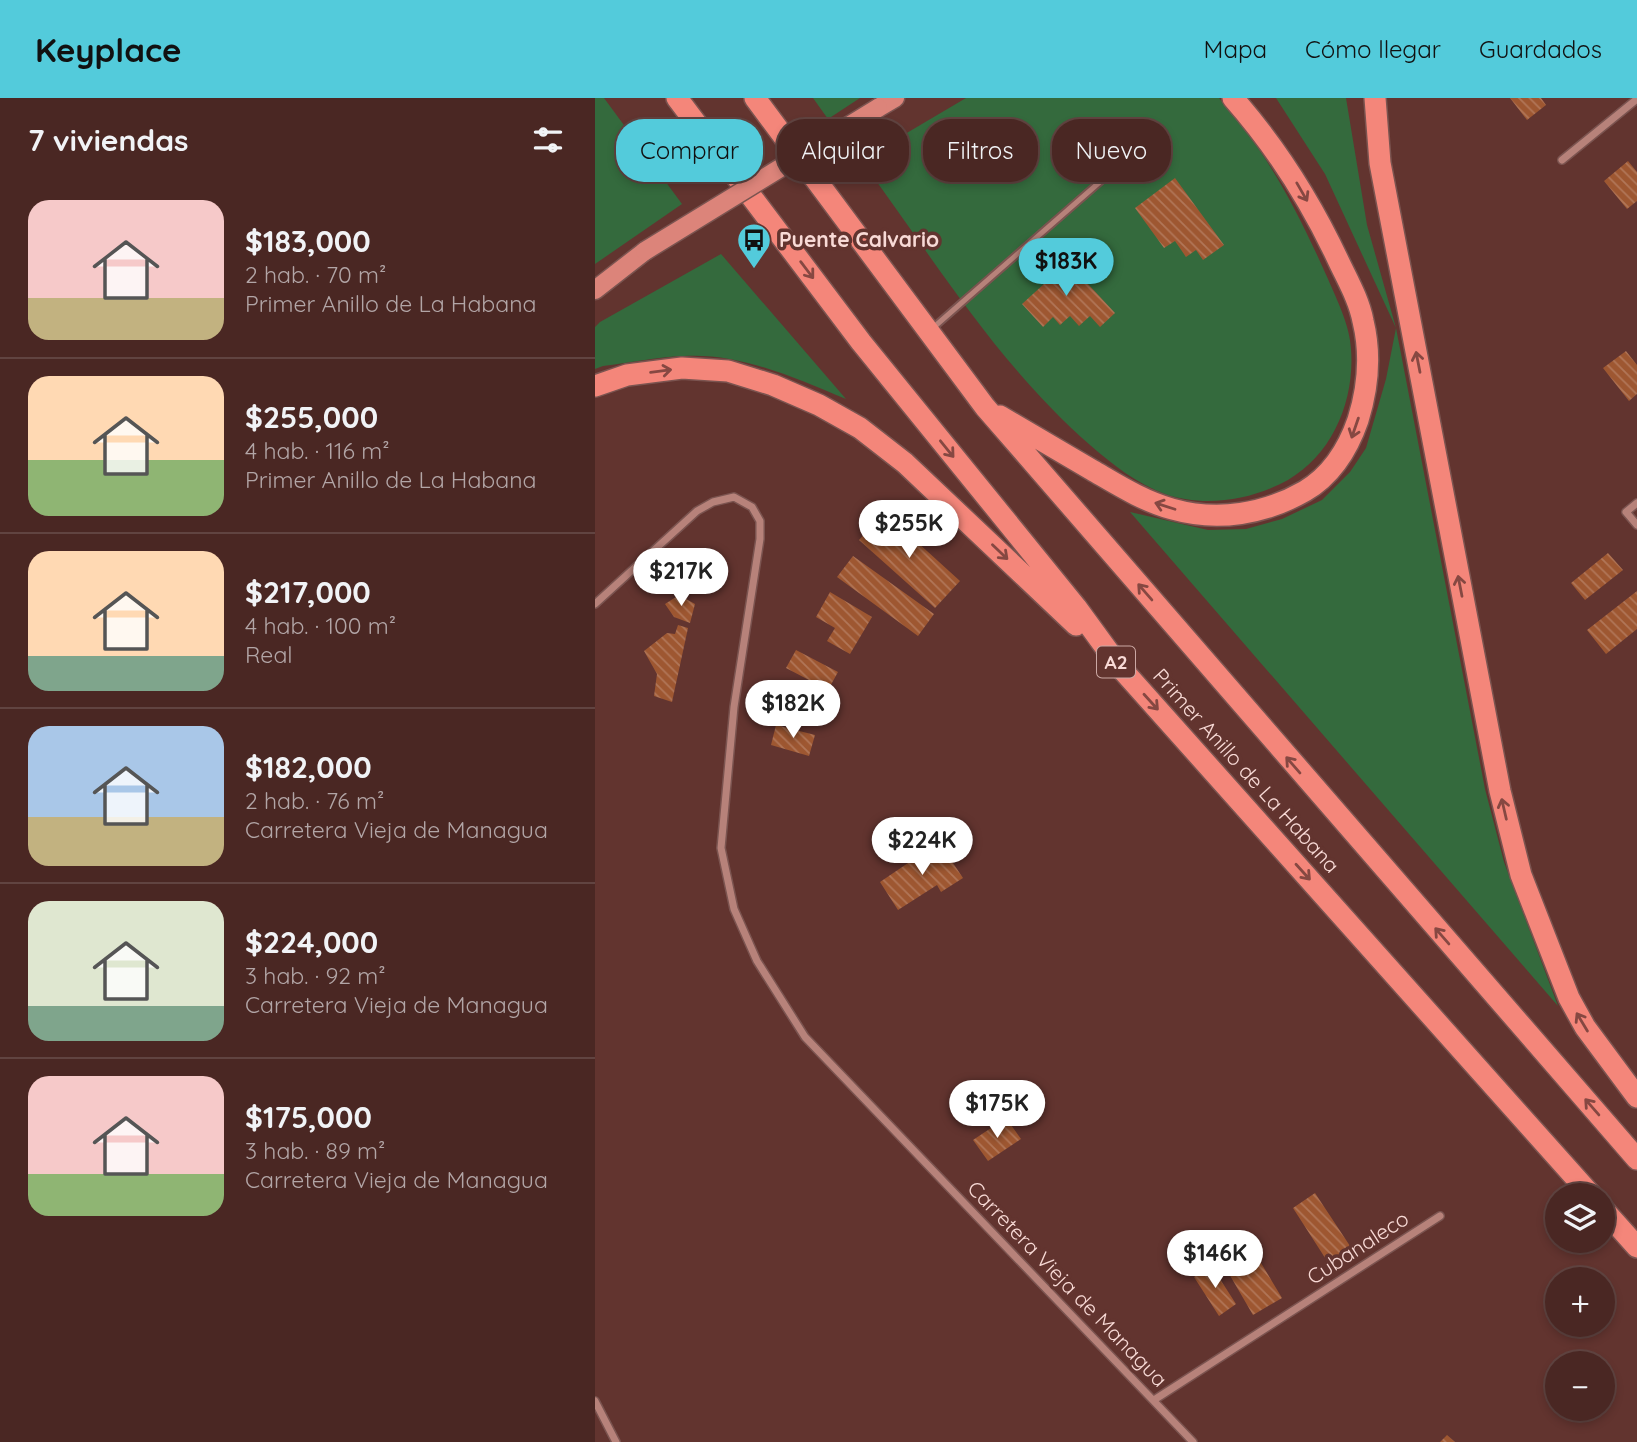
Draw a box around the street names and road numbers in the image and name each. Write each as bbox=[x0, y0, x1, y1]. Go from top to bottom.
road number: A2 bbox=[1097, 646, 1135, 678]
street label: Primer Anillo de La Habana bbox=[1148, 663, 1345, 878]
street label: Carretera Vieja de Managua bbox=[962, 1175, 1173, 1392]
street label: Cubanaleco bbox=[1302, 1205, 1413, 1290]

